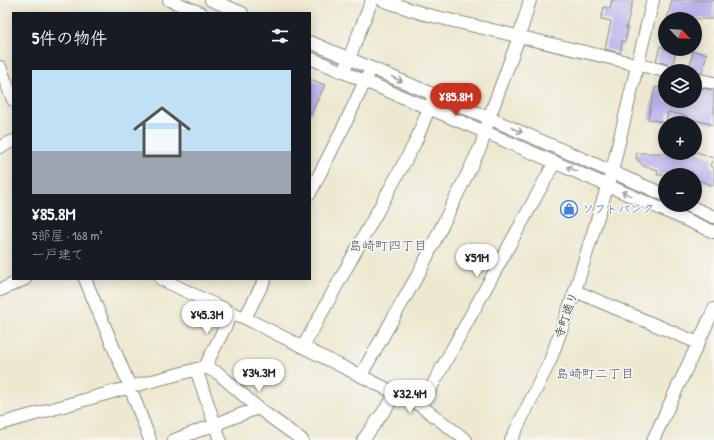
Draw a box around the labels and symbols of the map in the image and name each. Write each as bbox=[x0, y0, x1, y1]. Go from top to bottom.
north arrow bbox=[658, 12, 702, 56]
one-way arrow bbox=[391, 76, 403, 83]
pin: ¥85.8M bbox=[423, 83, 489, 117]
one-way arrow bbox=[511, 127, 523, 134]
one-way arrow bbox=[567, 165, 579, 173]
one-way arrow bbox=[621, 190, 633, 197]
shop icon: ソフトバンク bbox=[559, 199, 579, 219]
place label: ソフトバンク bbox=[582, 200, 654, 217]
district label: 島崎町四丁目 bbox=[349, 236, 427, 254]
pin: ¥51M bbox=[453, 244, 501, 278]
street label: 寺町通り bbox=[550, 289, 581, 340]
pin: ¥45.3M bbox=[174, 301, 240, 335]
pin: ¥34.3M bbox=[226, 359, 292, 393]
district label: 島崎町二丁目 bbox=[556, 364, 634, 382]
pin: ¥32.4M bbox=[377, 380, 443, 414]

